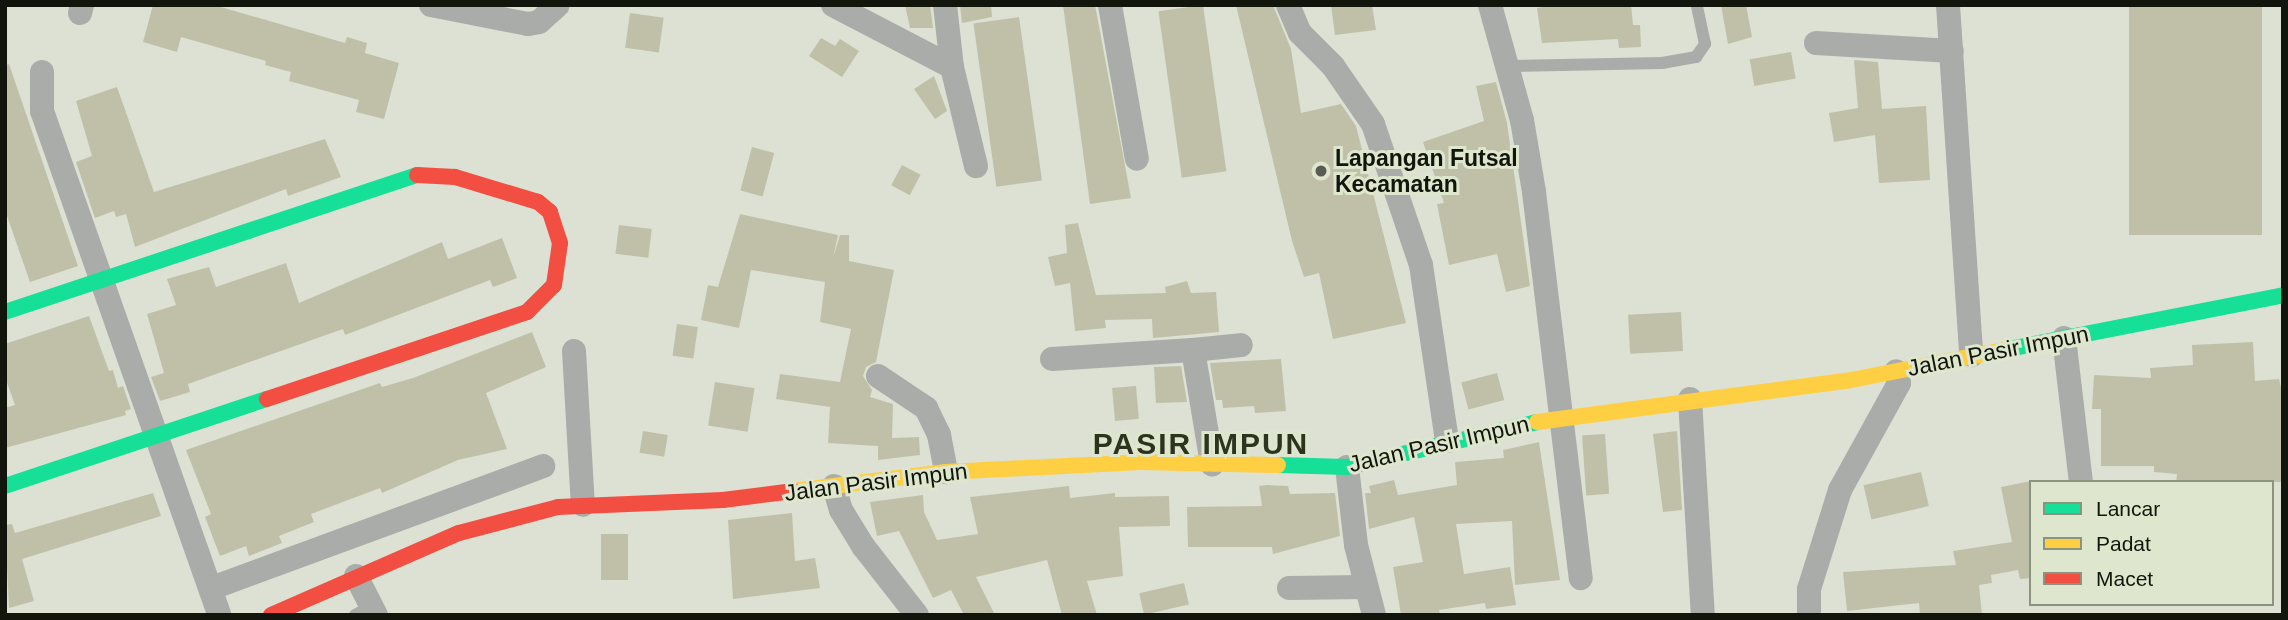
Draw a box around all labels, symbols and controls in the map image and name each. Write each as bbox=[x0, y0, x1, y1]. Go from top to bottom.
place label: Lapangan Futsal Kecamatan bbox=[1335, 144, 1518, 198]
marker: Lapangan Futsal Kecamatan bbox=[1313, 163, 1329, 179]
street label: Jalan Pasir Impun bbox=[1905, 320, 2091, 382]
street label: Jalan Pasir Impun bbox=[1346, 410, 1532, 478]
district label: PASIR IMPUN bbox=[1094, 426, 1308, 462]
street label: Jalan Pasir Impun bbox=[783, 457, 969, 507]
legend bbox=[2029, 480, 2274, 606]
text: Lancar bbox=[2096, 497, 2160, 520]
text: Padat bbox=[2096, 532, 2151, 555]
text: Macet bbox=[2096, 567, 2153, 590]

